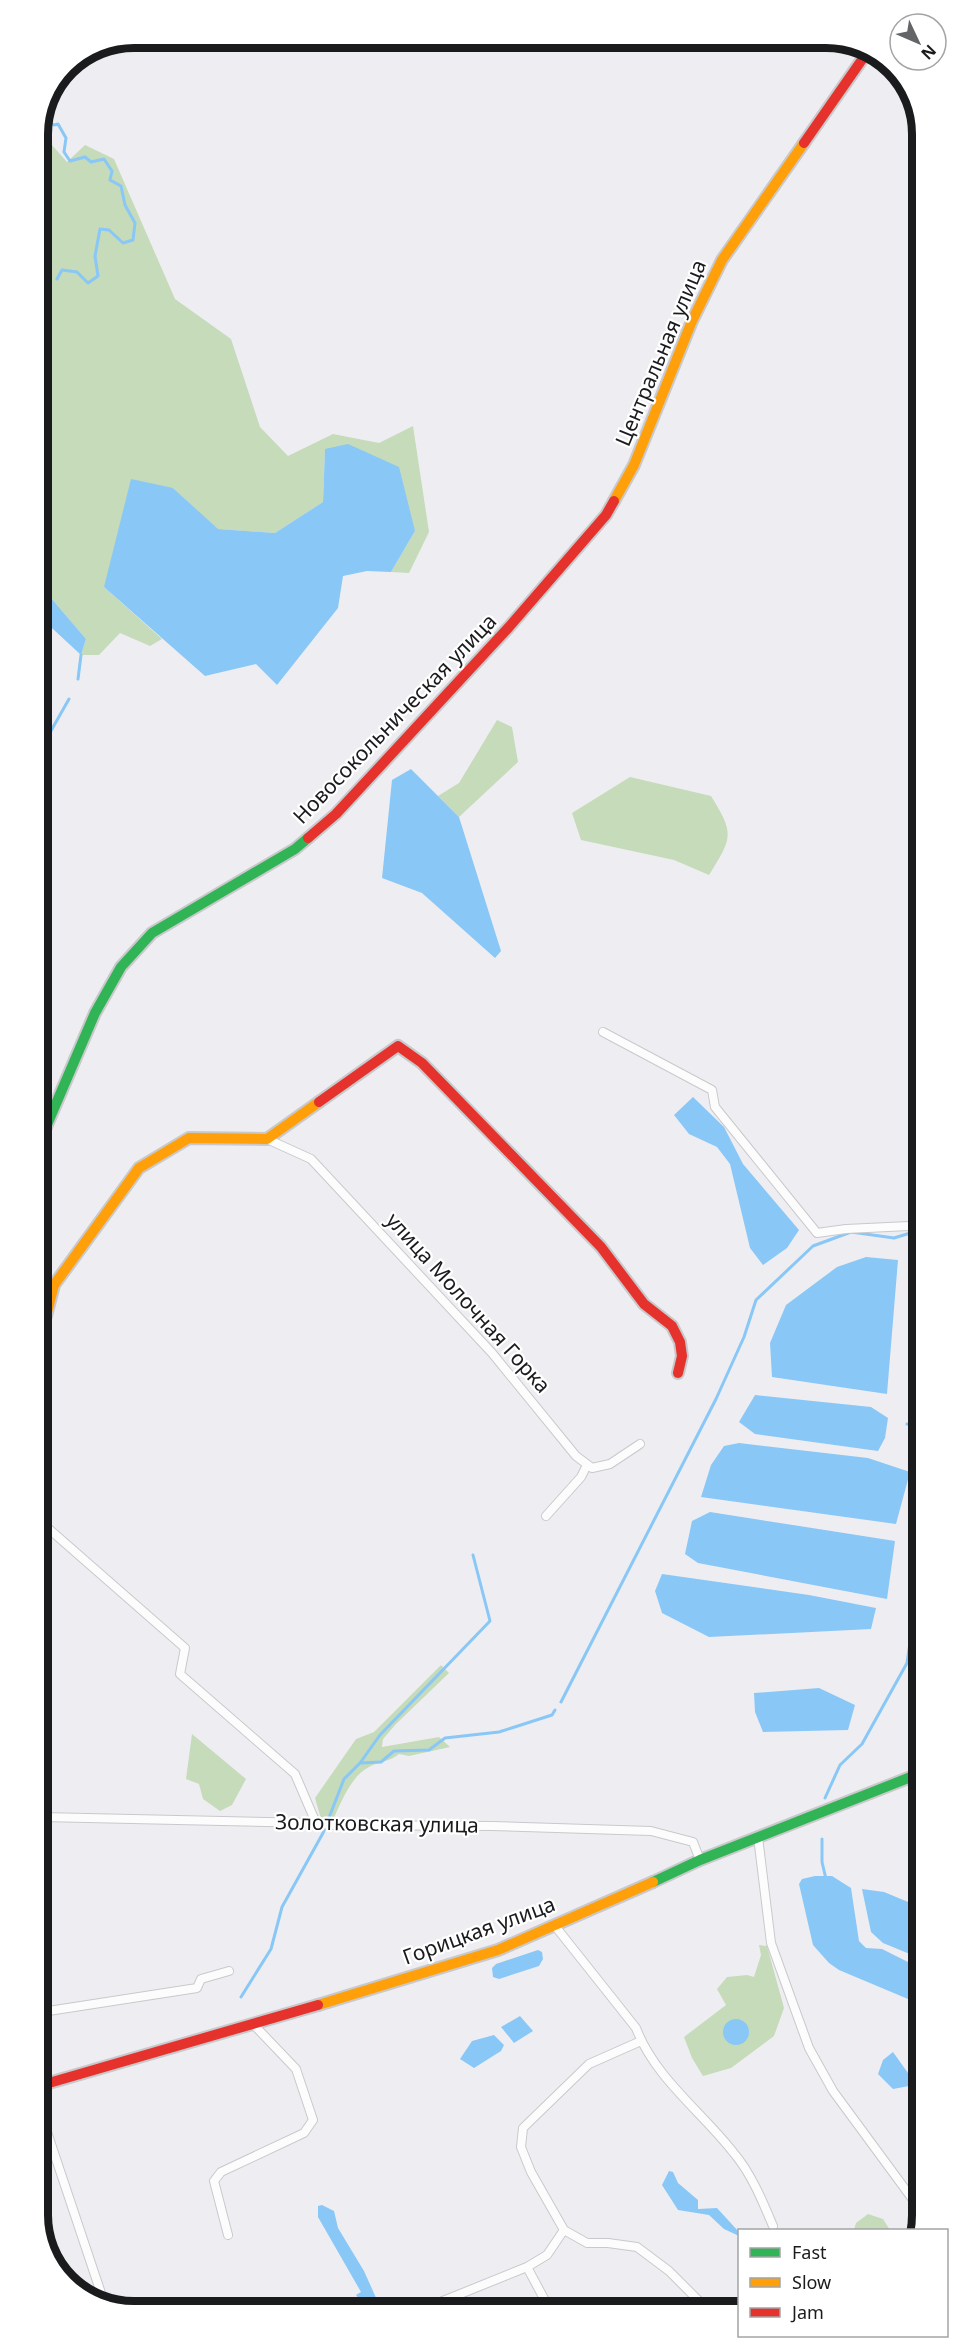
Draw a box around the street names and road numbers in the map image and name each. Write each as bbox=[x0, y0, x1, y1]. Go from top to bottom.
street label: Центральная улица bbox=[608, 255, 712, 450]
street label: Новосокольническая улица bbox=[286, 607, 502, 829]
street label: улица Молочная Горка bbox=[380, 1206, 557, 1398]
street label: Золотковская улица bbox=[275, 1807, 479, 1839]
street label: Горицкая улица bbox=[398, 1889, 559, 1971]

